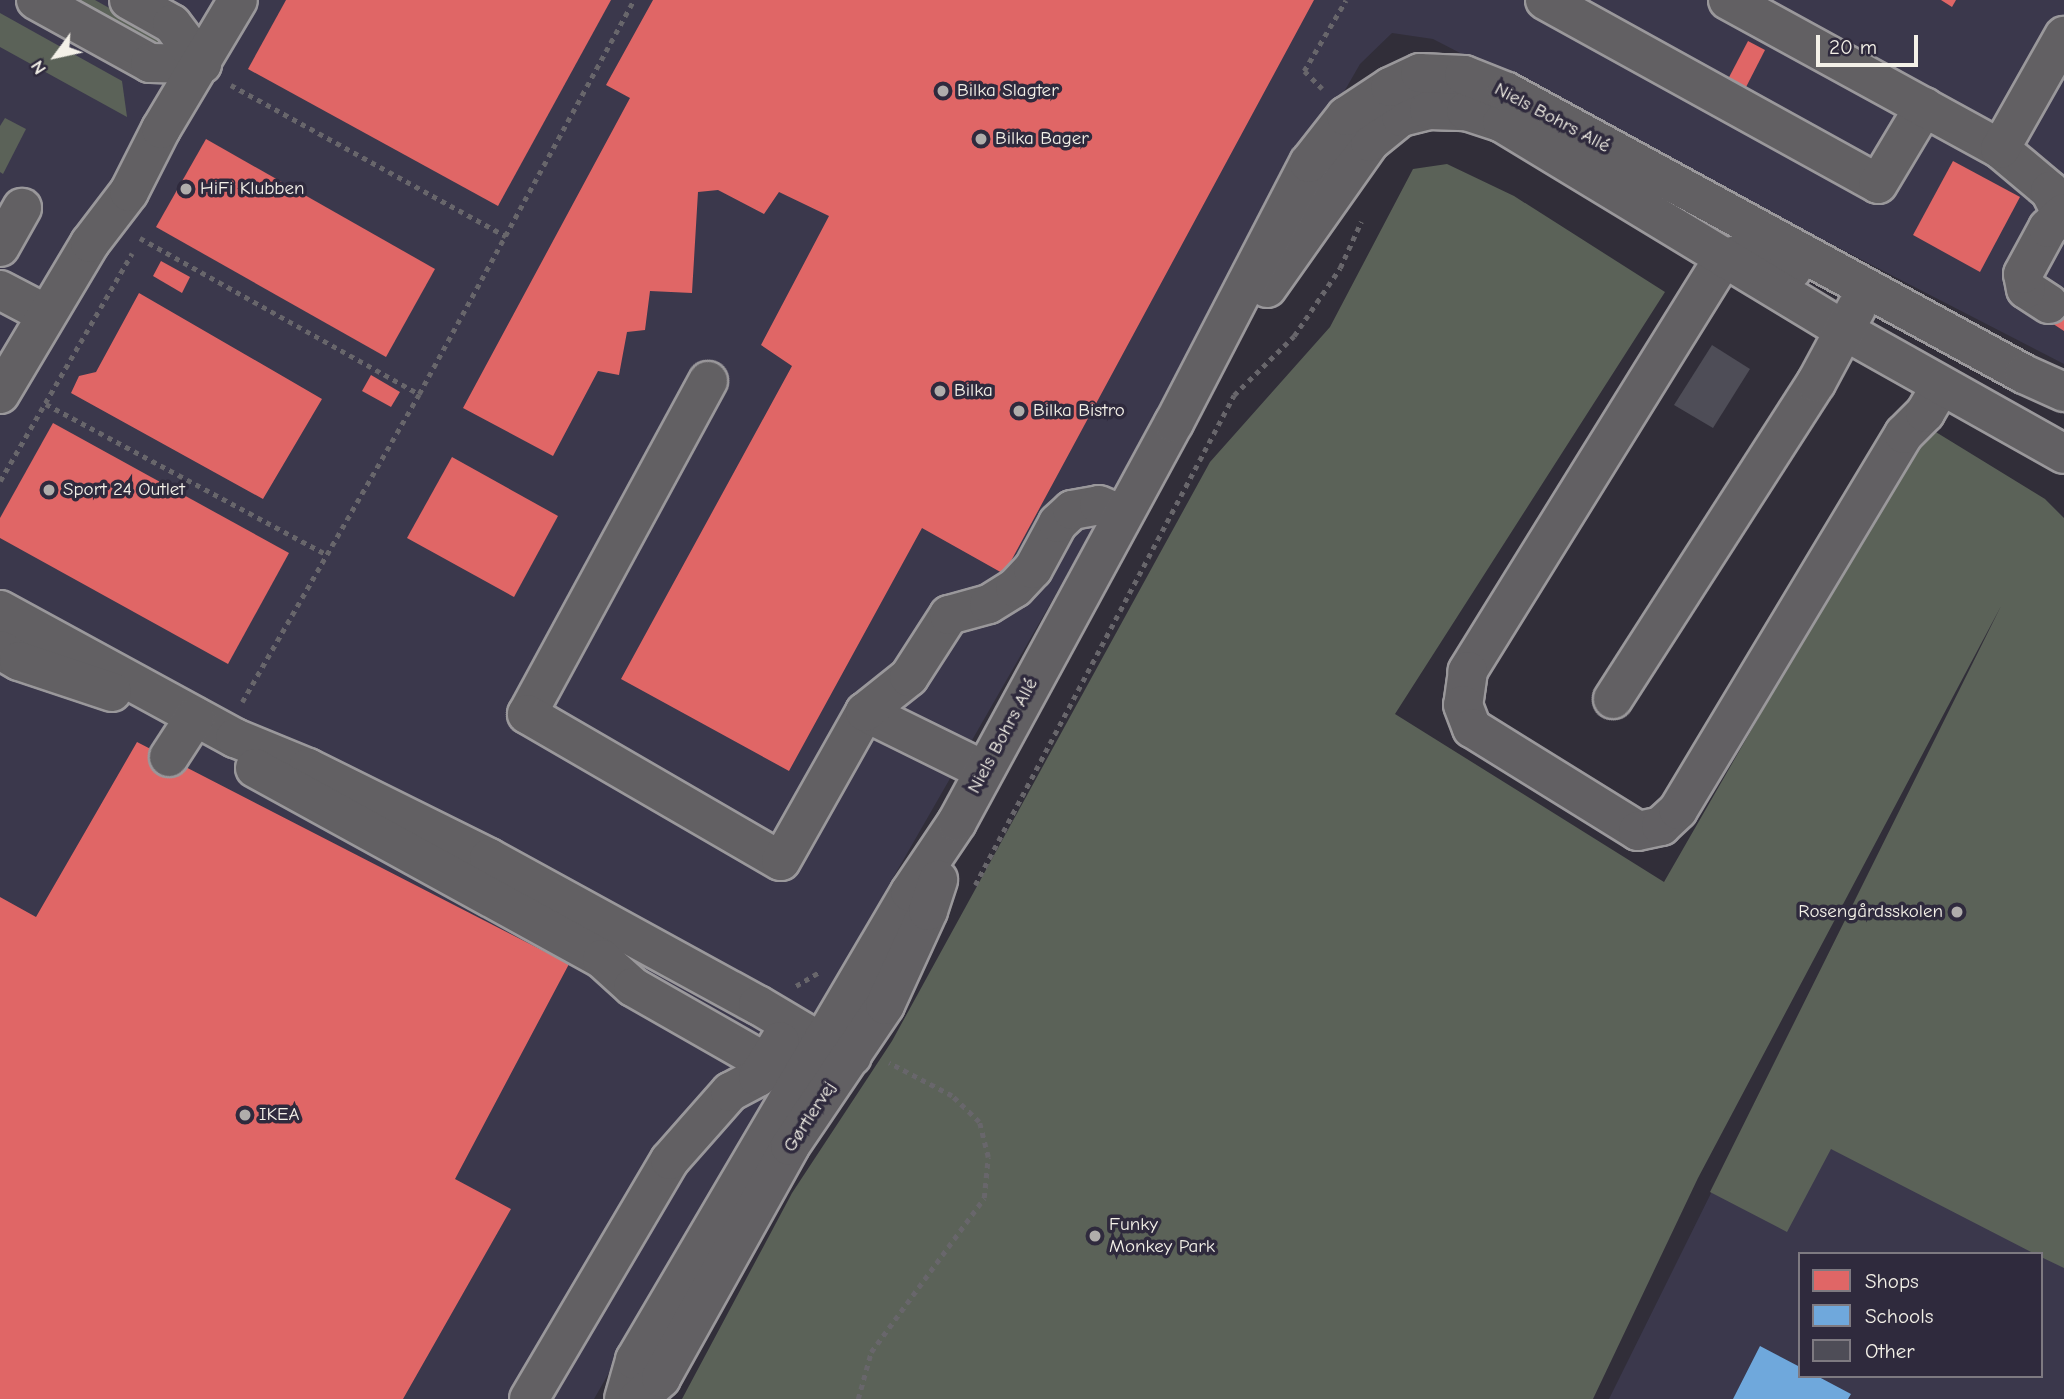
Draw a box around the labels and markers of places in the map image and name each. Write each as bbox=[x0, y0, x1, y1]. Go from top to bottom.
place label: Bilka Slagter bbox=[957, 80, 1059, 102]
marker: Bilka Slagter bbox=[935, 83, 951, 99]
place label: Bilka Bager bbox=[995, 128, 1089, 150]
marker: Bilka Bager bbox=[973, 131, 989, 147]
place label: HiFi Klubben bbox=[200, 178, 305, 200]
marker: HiFi Klubben bbox=[178, 181, 194, 197]
place label: Bilka bbox=[954, 380, 993, 402]
marker: Bilka bbox=[932, 383, 948, 399]
place label: Bilka Bistro bbox=[1033, 400, 1125, 422]
marker: Bilka Bistro bbox=[1011, 403, 1027, 419]
place label: Sport 24 Outlet bbox=[63, 479, 185, 501]
marker: Sport 24 Outlet bbox=[41, 482, 57, 498]
place label: Rosengårdsskolen bbox=[1798, 901, 1943, 923]
marker: Rosengårdsskolen bbox=[1949, 904, 1965, 920]
place label: IKEA bbox=[259, 1104, 300, 1126]
marker: IKEA bbox=[237, 1107, 253, 1123]
place label: Funky Monkey Park bbox=[1109, 1214, 1215, 1258]
marker: Funky Monkey Park bbox=[1087, 1228, 1103, 1244]

